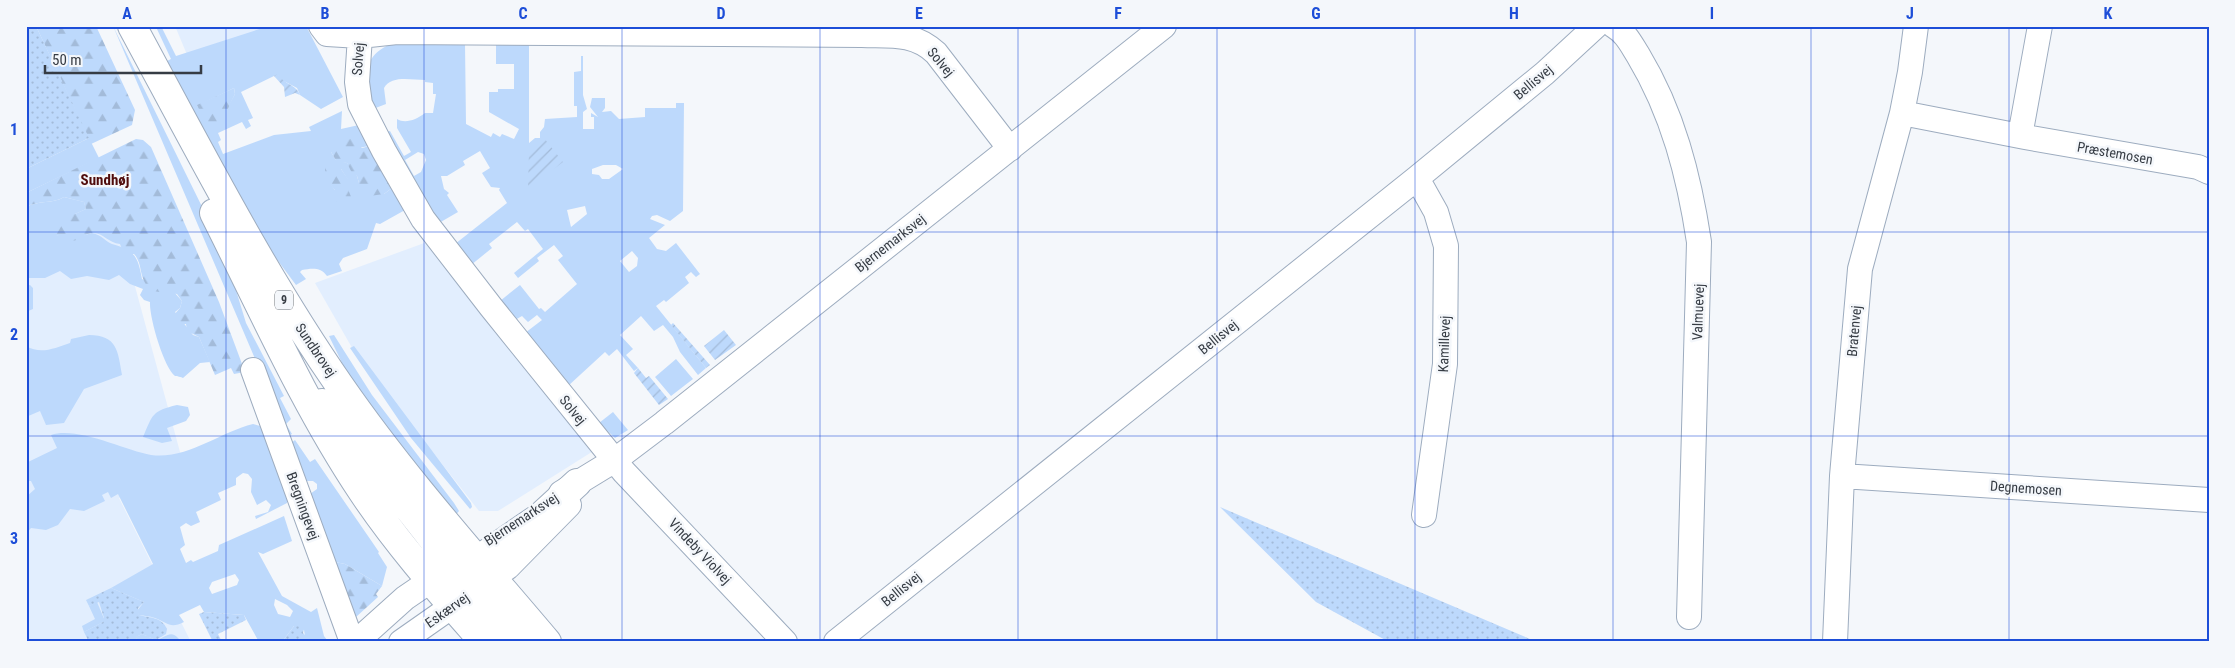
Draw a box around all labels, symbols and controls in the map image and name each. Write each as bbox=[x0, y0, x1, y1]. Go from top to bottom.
text: A bbox=[122, 4, 132, 23]
text: B bbox=[321, 4, 330, 23]
text: C bbox=[518, 4, 528, 23]
text: D bbox=[716, 4, 726, 23]
text: E bbox=[915, 4, 923, 23]
text: F bbox=[1114, 4, 1122, 23]
text: G bbox=[1311, 4, 1321, 23]
text: H bbox=[1509, 4, 1519, 23]
text: I bbox=[1710, 4, 1714, 23]
text: J bbox=[1906, 4, 1914, 23]
text: K bbox=[2104, 4, 2113, 23]
scale bar bbox=[45, 42, 201, 74]
street label: Solvej bbox=[349, 42, 367, 76]
street label: Solvej bbox=[924, 44, 958, 80]
text: 50 m bbox=[52, 51, 82, 69]
street label: Bellisvej bbox=[1510, 61, 1556, 103]
text: 1 bbox=[10, 120, 18, 139]
street label: Præstemosen bbox=[2076, 138, 2154, 168]
district label: Sundhøj bbox=[81, 171, 129, 189]
street label: Bjernemarksvej bbox=[852, 211, 928, 275]
street label: Valmuevej bbox=[1689, 283, 1707, 341]
road number: 9 bbox=[275, 290, 293, 310]
street label: Bratenvej bbox=[1844, 305, 1864, 357]
street label: Kamillevej bbox=[1435, 315, 1453, 373]
street label: Bellisvej bbox=[1195, 316, 1241, 358]
street label: Sundbrovej bbox=[292, 320, 340, 380]
text: 2 bbox=[10, 325, 18, 344]
street label: Solvej bbox=[556, 392, 590, 428]
street label: Bregningevej bbox=[283, 470, 323, 542]
street label: Degnemosen bbox=[1989, 478, 2063, 498]
street label: Bjernemarksvej bbox=[481, 489, 561, 549]
street label: Vindeby Violvej bbox=[665, 515, 735, 587]
text: 3 bbox=[10, 529, 18, 548]
street label: Bellisvej bbox=[878, 568, 924, 610]
street label: Eskærvej bbox=[422, 589, 472, 631]

